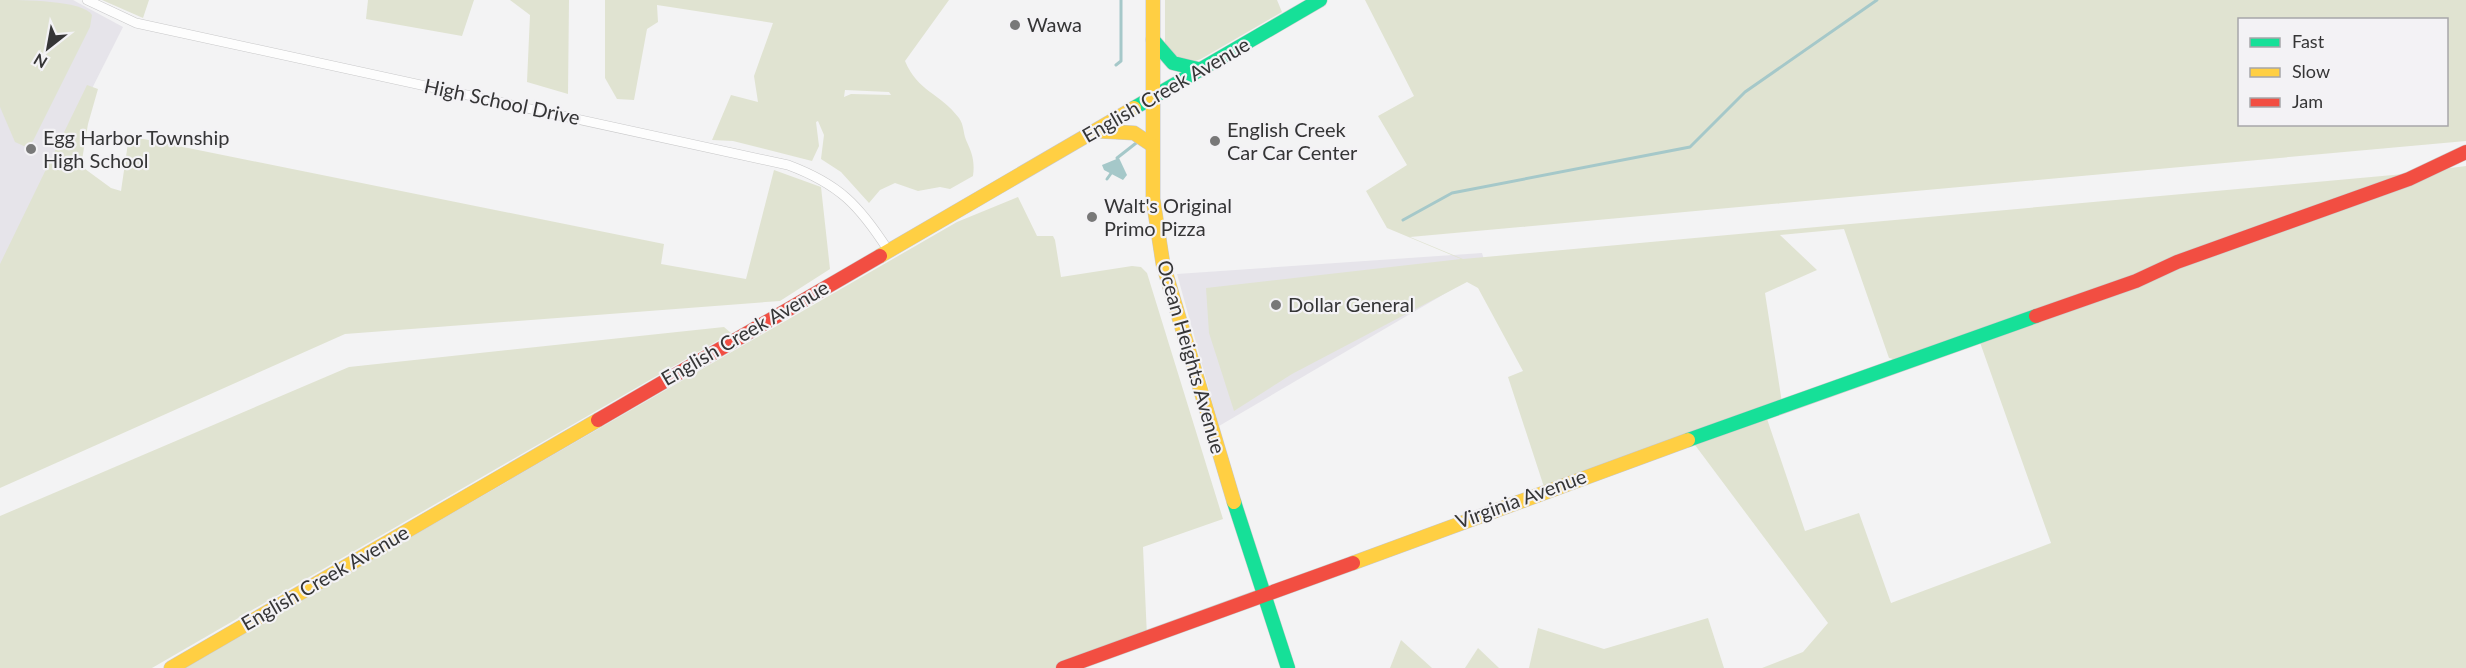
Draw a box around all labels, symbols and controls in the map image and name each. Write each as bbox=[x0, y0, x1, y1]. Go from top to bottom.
place label: Wawa bbox=[1027, 12, 1082, 36]
north arrow bbox=[18, 18, 78, 78]
marker: Wawa bbox=[1008, 18, 1022, 32]
legend bbox=[2238, 18, 2448, 126]
text: Fast bbox=[2292, 30, 2325, 52]
street label: English Creek Avenue bbox=[1077, 31, 1254, 147]
text: N bbox=[30, 50, 50, 73]
text: Slow bbox=[2292, 60, 2330, 82]
street label: High School Drive bbox=[422, 73, 582, 129]
text: Jam bbox=[2292, 90, 2323, 112]
place label: English Creek Car Car Center bbox=[1227, 117, 1358, 164]
place label: Egg Harbor Township High School bbox=[43, 125, 230, 172]
marker: English Creek Car Car Center bbox=[1208, 134, 1222, 148]
marker: Egg Harbor Township High School bbox=[24, 142, 38, 156]
place label: Walt's Original Primo Pizza bbox=[1104, 193, 1232, 240]
marker: Walt's Original Primo Pizza bbox=[1085, 210, 1099, 224]
street label: Ocean Heights Avenue bbox=[1153, 257, 1231, 456]
street label: English Creek Avenue bbox=[656, 274, 833, 390]
place label: Dollar General bbox=[1288, 292, 1414, 316]
marker: Dollar General bbox=[1269, 298, 1283, 312]
street label: Virginia Avenue bbox=[1452, 463, 1589, 533]
street label: English Creek Avenue bbox=[236, 519, 413, 635]

